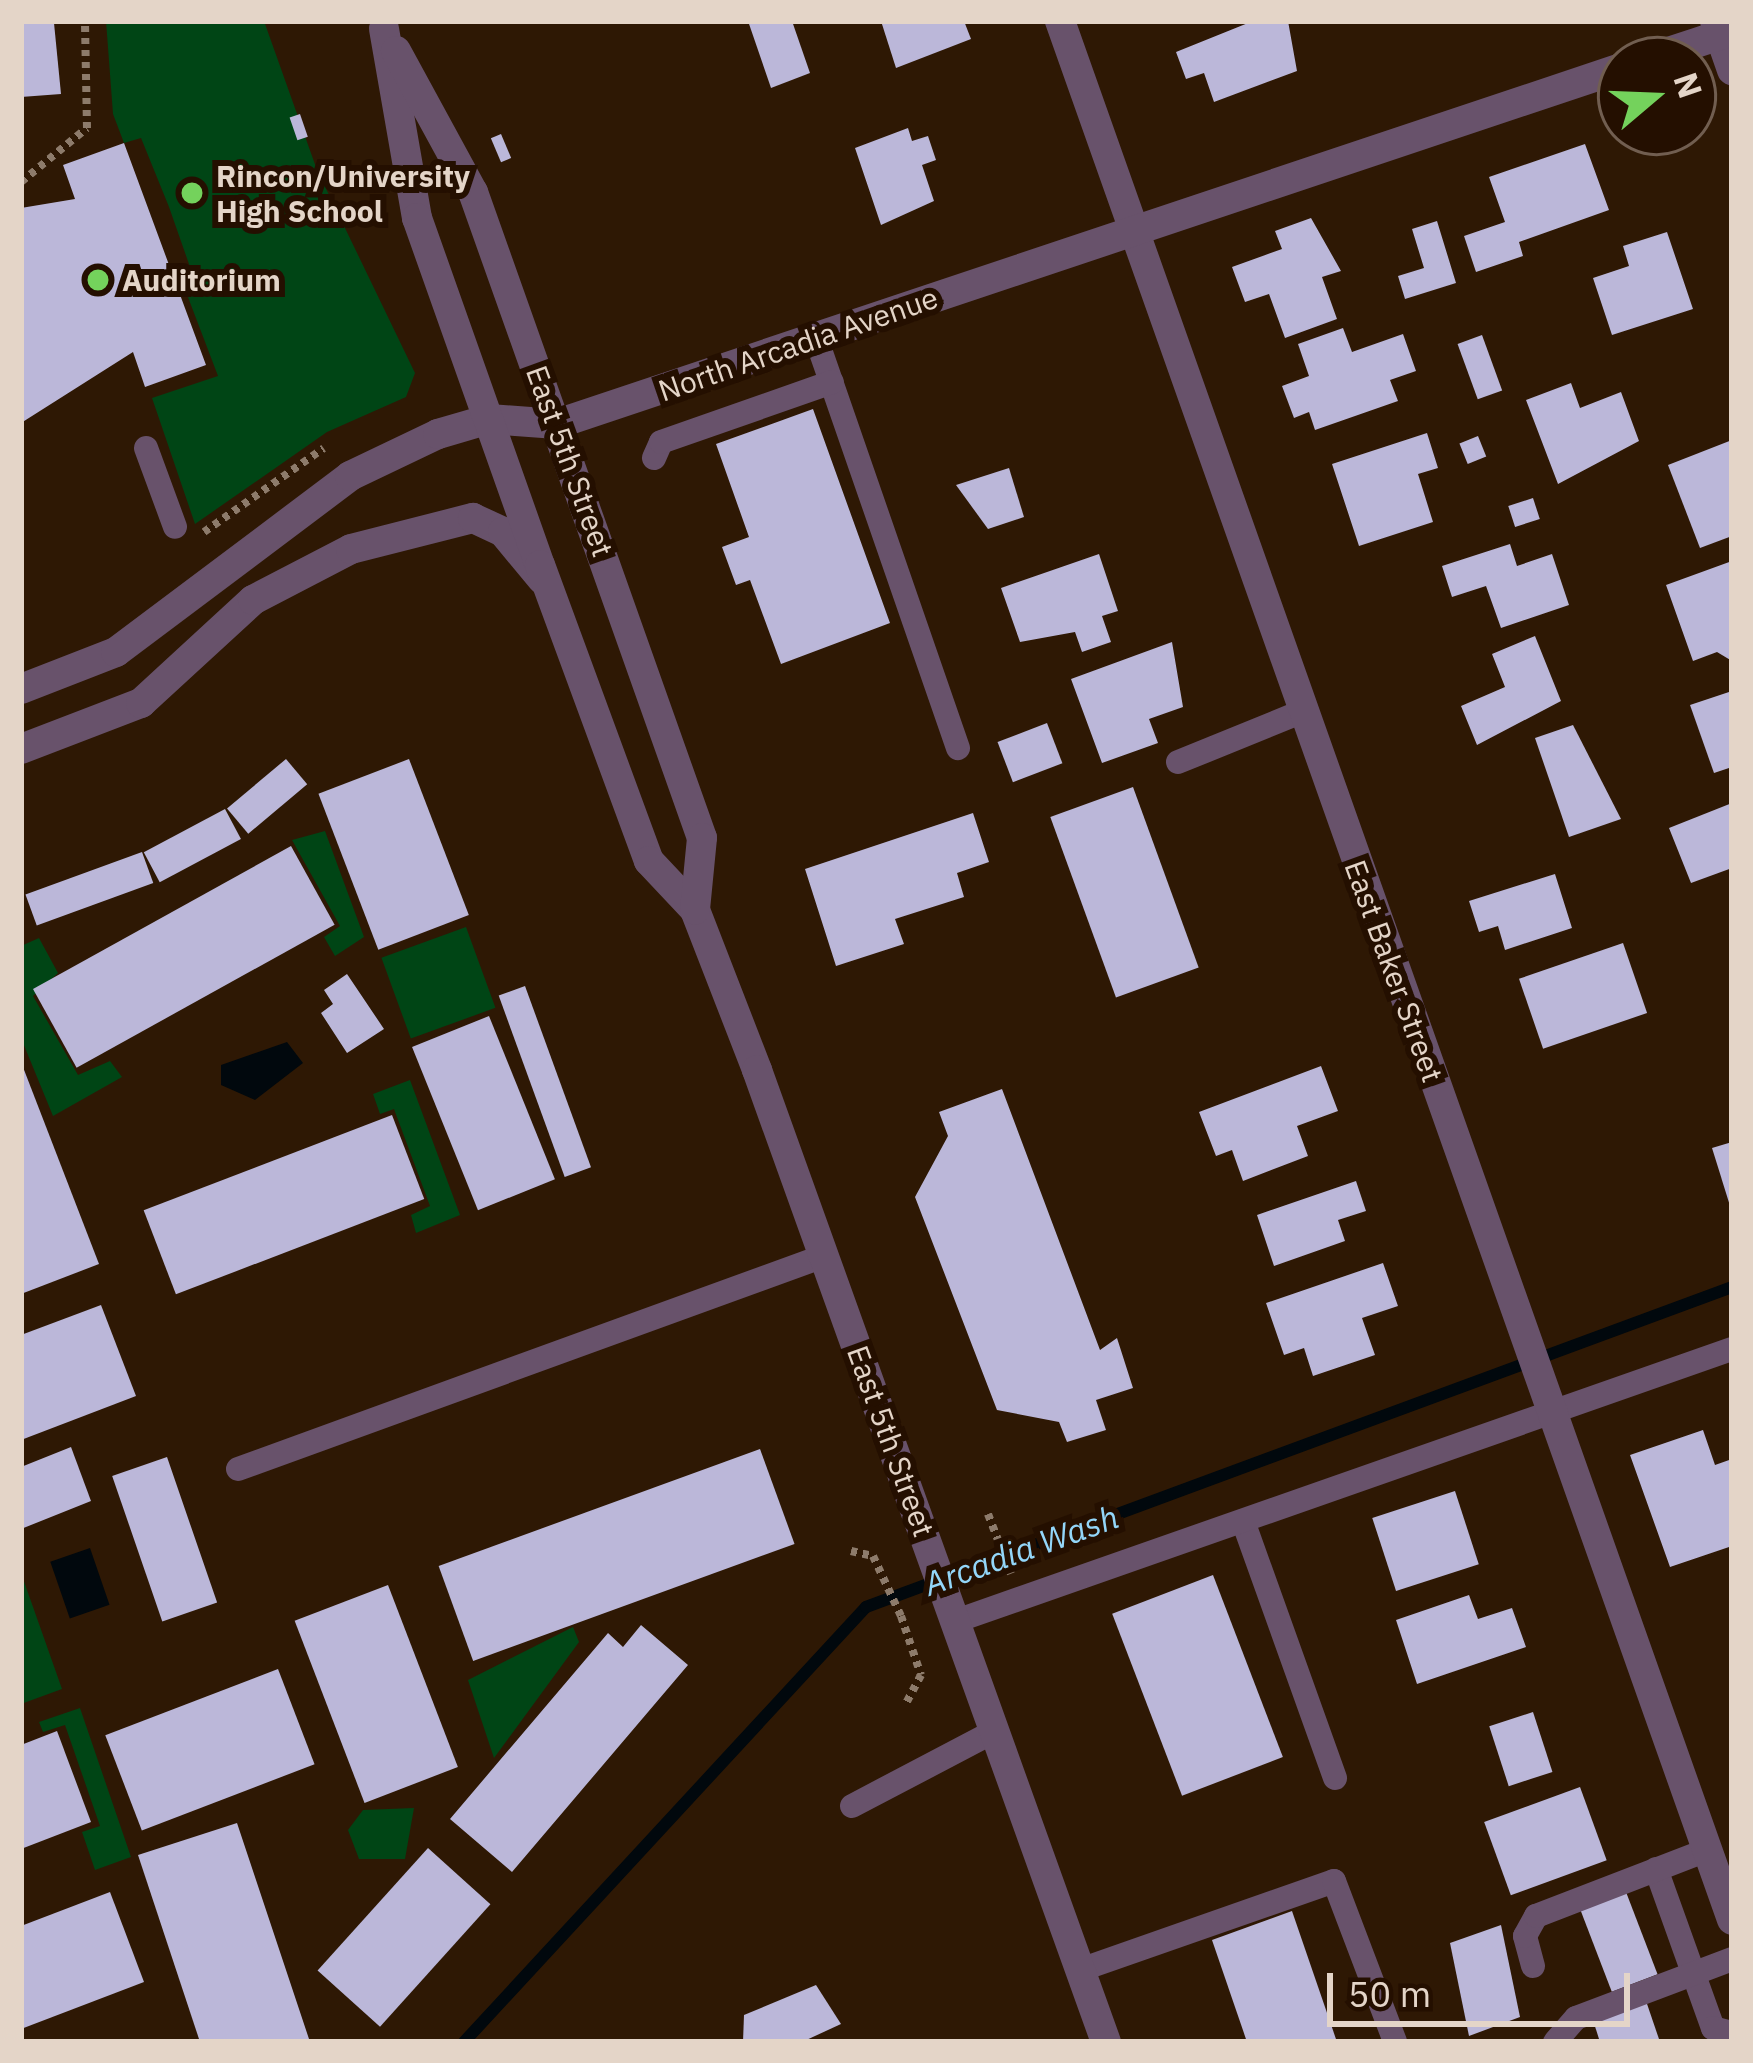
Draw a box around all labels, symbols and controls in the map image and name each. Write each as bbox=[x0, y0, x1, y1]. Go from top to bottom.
north arrow bbox=[1597, 36, 1717, 156]
text: N bbox=[1664, 67, 1713, 103]
place label: Rincon/University High School bbox=[216, 158, 470, 228]
marker: Rincon/University High School bbox=[179, 180, 205, 206]
place label: Auditorium bbox=[122, 262, 281, 298]
marker: Auditorium bbox=[85, 267, 111, 293]
street label: North Arcadia Avenue bbox=[654, 279, 942, 409]
street label: East 5th Street bbox=[519, 361, 621, 561]
street label: East Baker Street bbox=[1337, 855, 1451, 1087]
street label: East 5th Street bbox=[840, 1341, 942, 1541]
water label: Arcadia Wash bbox=[918, 1497, 1124, 1603]
scale bar bbox=[1333, 1949, 1636, 2023]
text: 50 m bbox=[1348, 1970, 1431, 2017]

